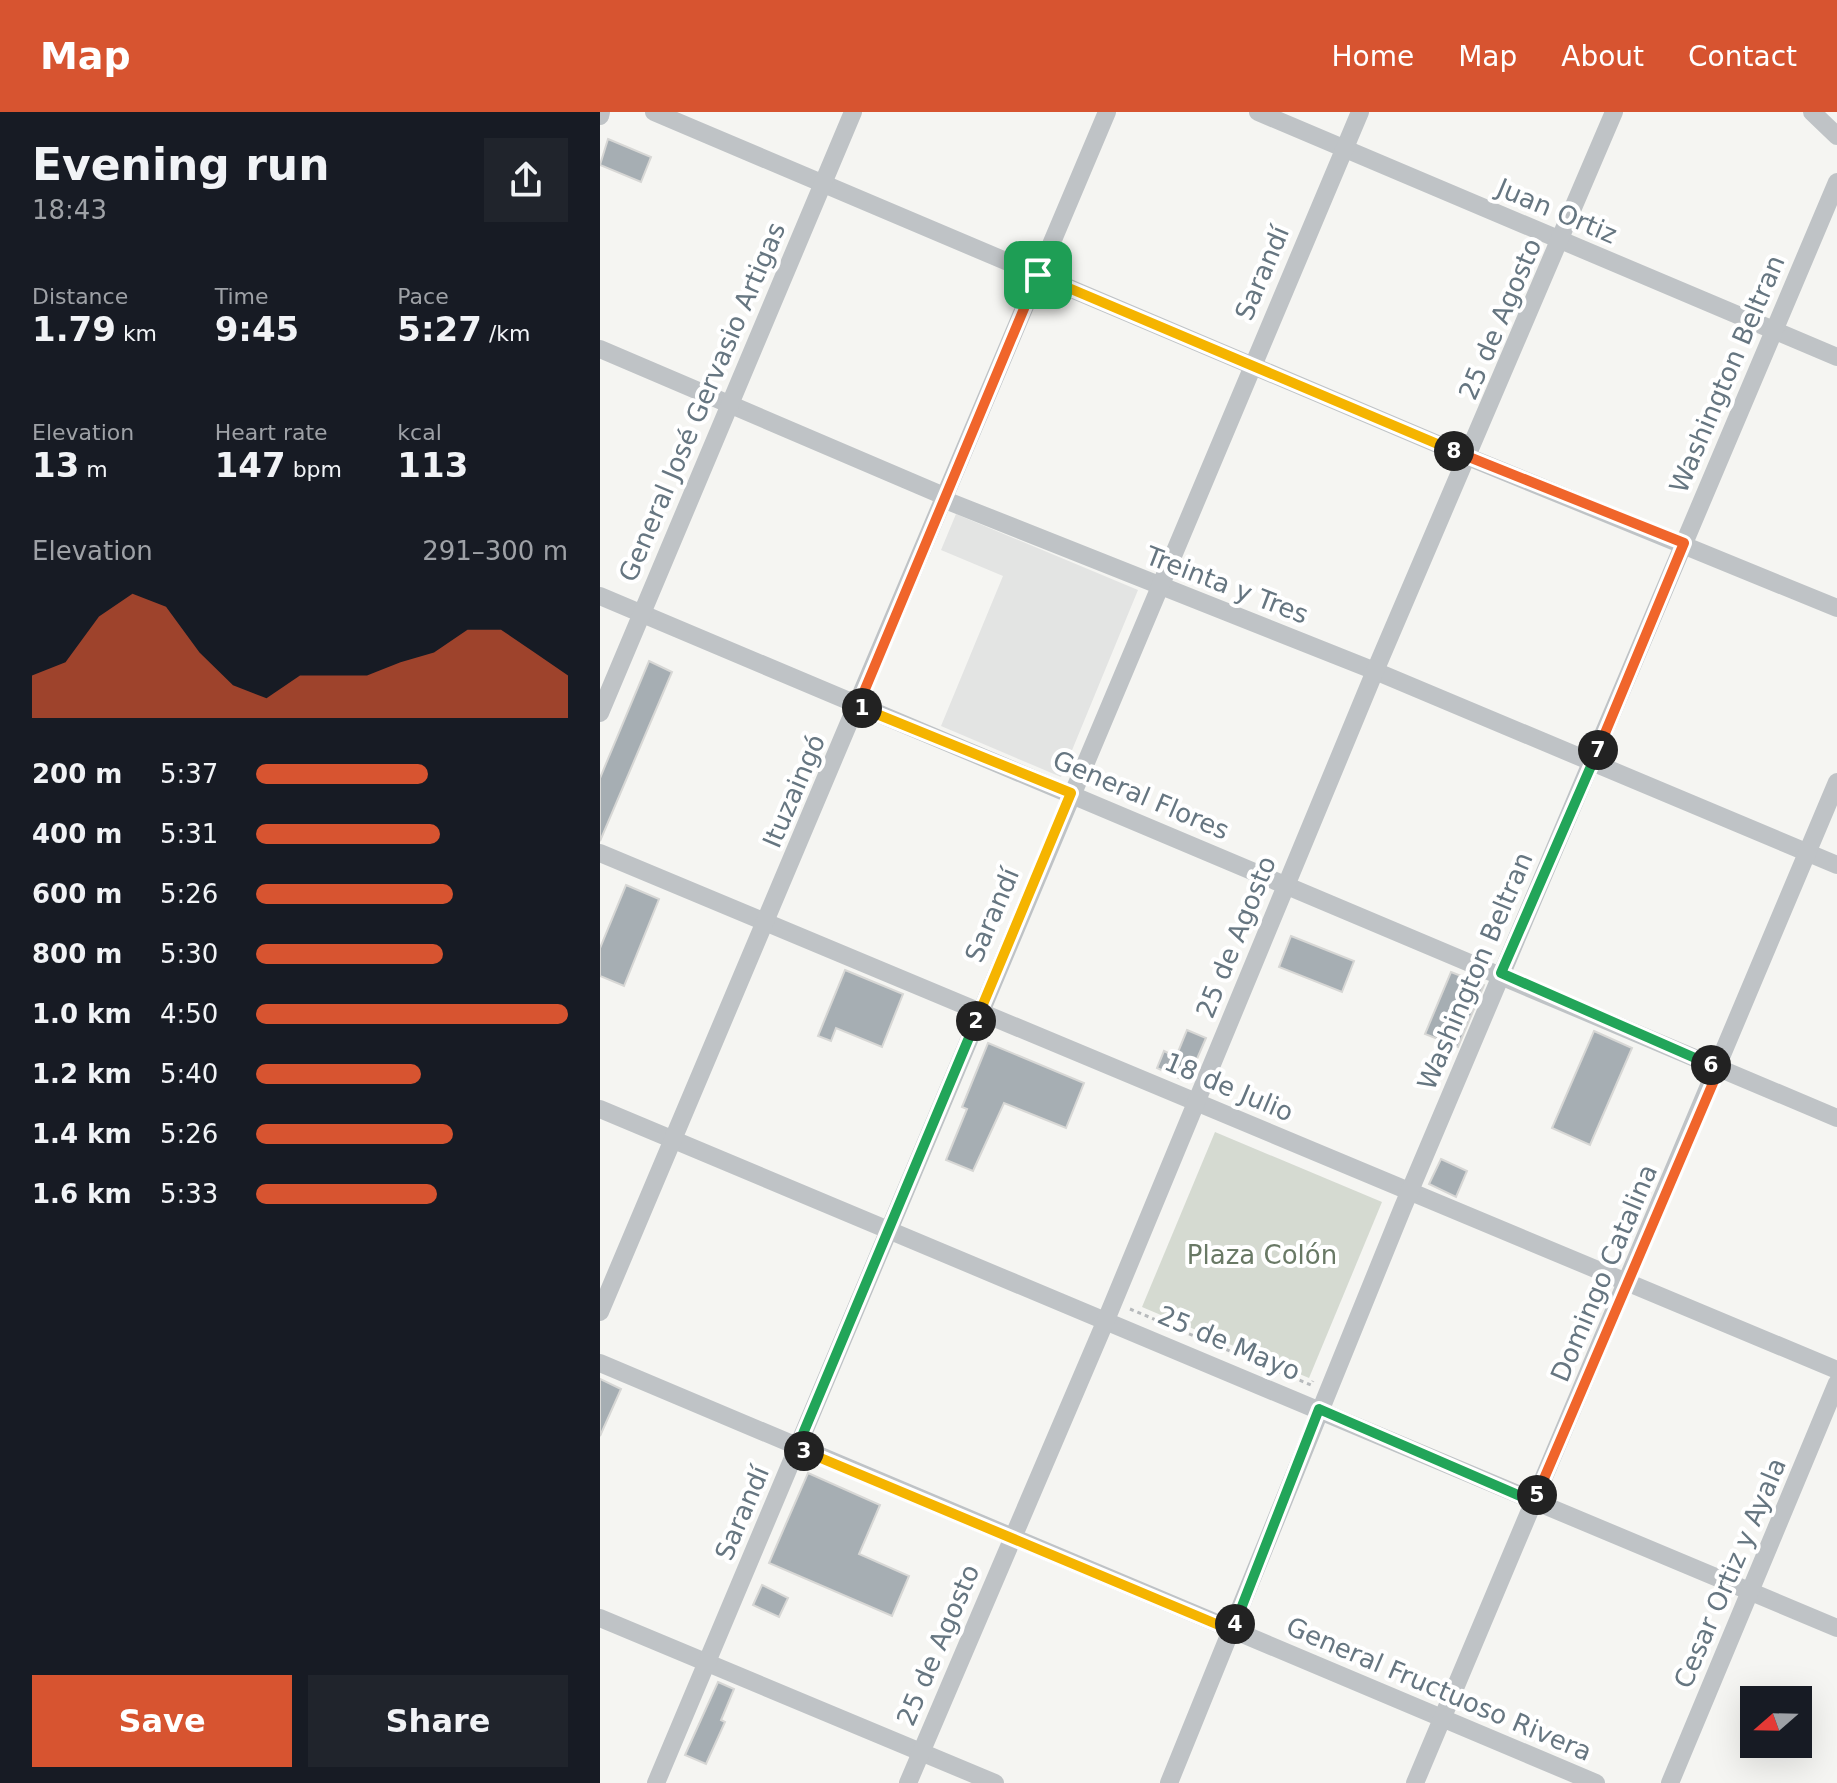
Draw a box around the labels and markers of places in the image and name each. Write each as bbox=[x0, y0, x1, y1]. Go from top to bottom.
pin bbox=[1004, 241, 1072, 309]
pin: 8 bbox=[1434, 431, 1474, 471]
pin: 1 bbox=[842, 688, 882, 728]
pin: 7 bbox=[1578, 730, 1618, 770]
pin: 2 bbox=[956, 1001, 996, 1041]
pin: 6 bbox=[1691, 1045, 1731, 1085]
pin: 3 bbox=[784, 1431, 824, 1471]
pin: 5 bbox=[1517, 1475, 1557, 1515]
pin: 4 bbox=[1215, 1604, 1255, 1644]

